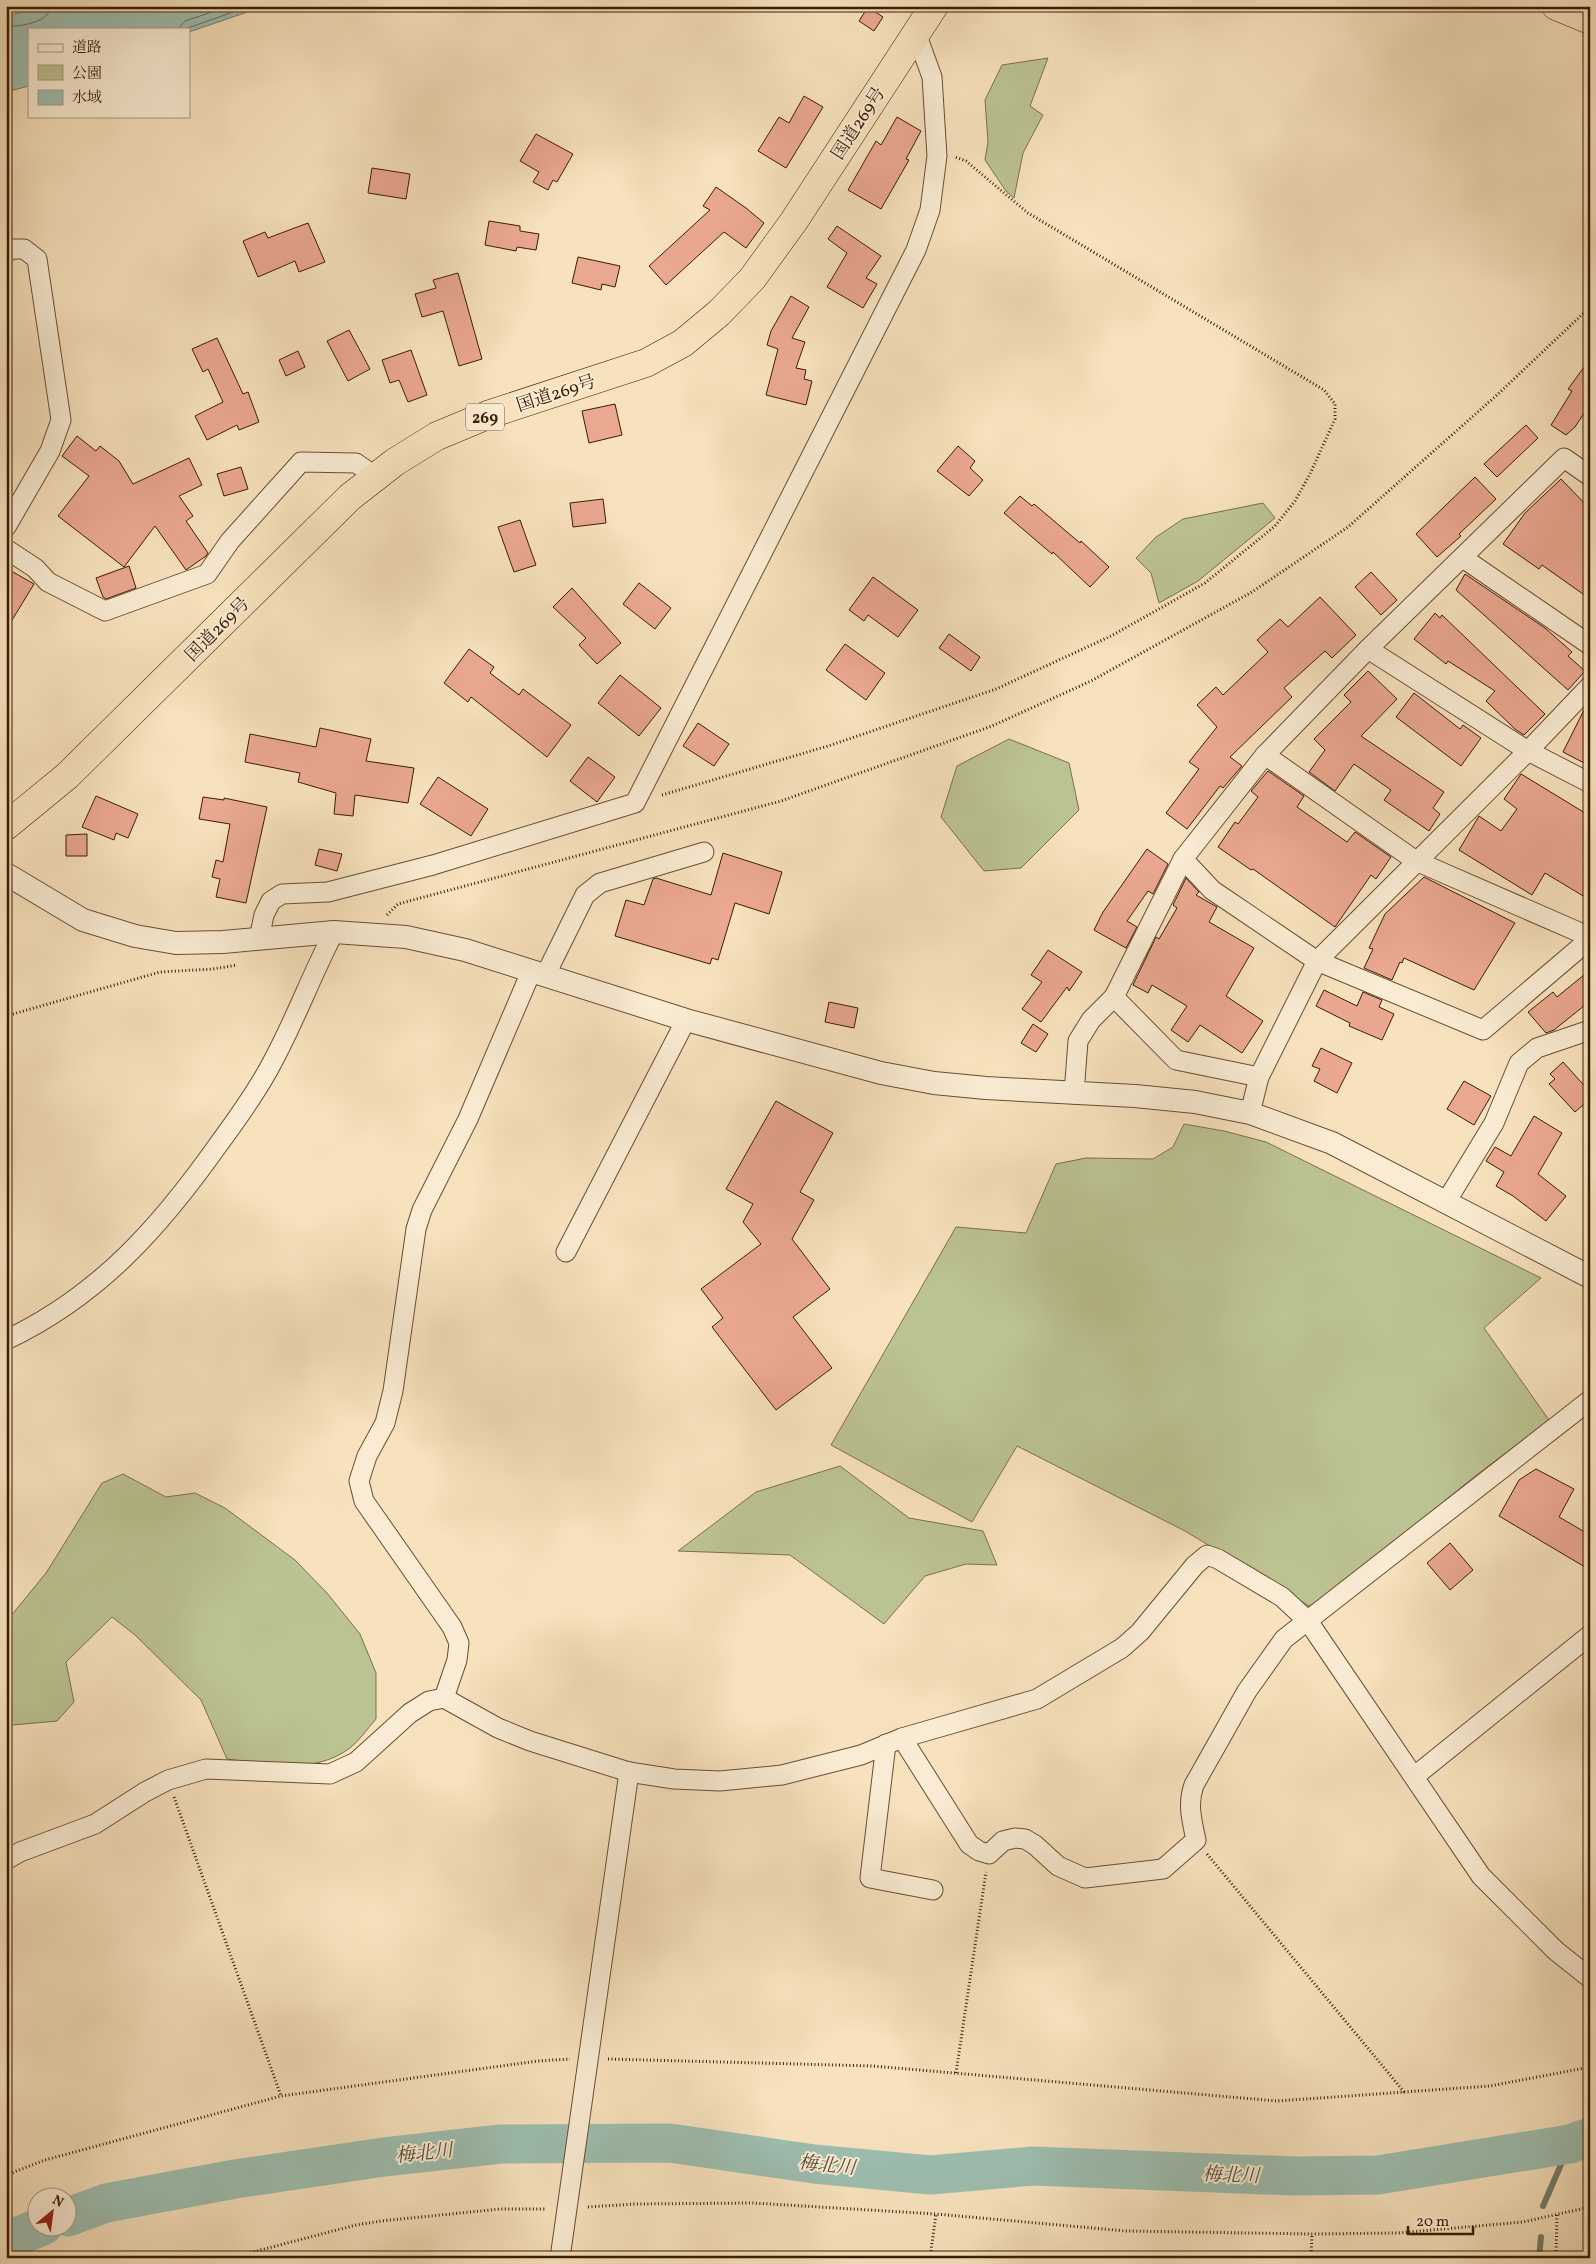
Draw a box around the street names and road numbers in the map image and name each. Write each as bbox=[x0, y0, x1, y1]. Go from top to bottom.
street label: 国道269号 bbox=[826, 83, 892, 165]
street label: 国道269号 bbox=[514, 370, 599, 419]
road number: 269 bbox=[466, 404, 504, 431]
street label: 国道269号 bbox=[180, 592, 256, 668]

